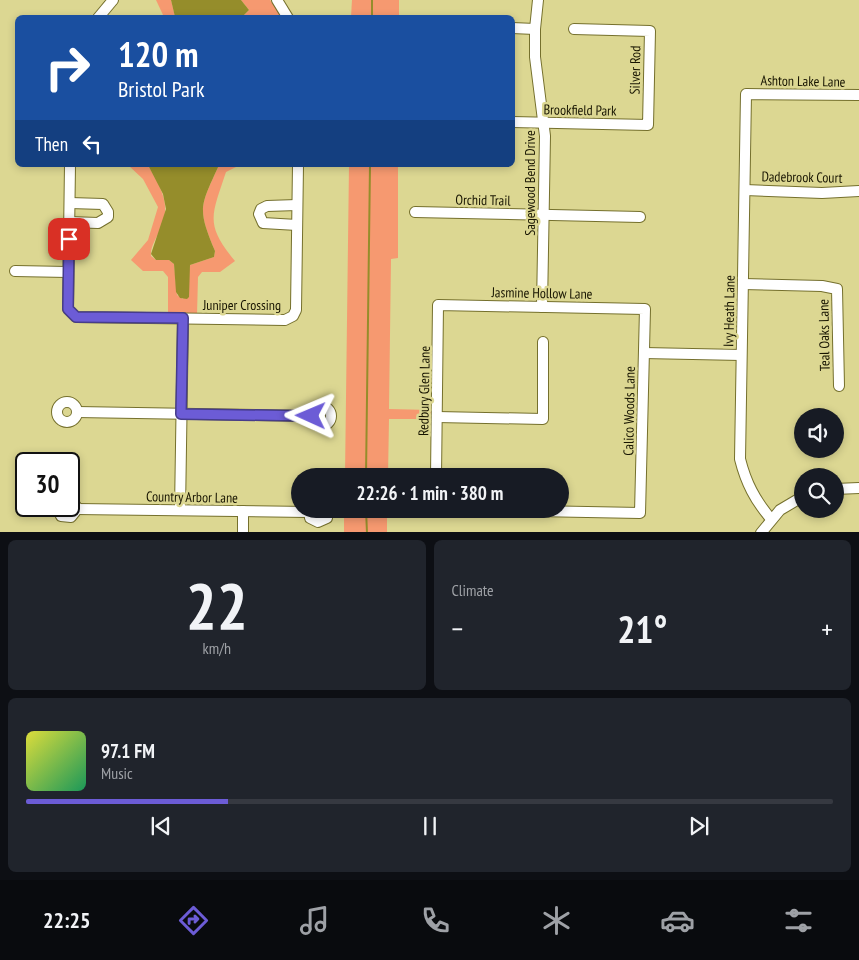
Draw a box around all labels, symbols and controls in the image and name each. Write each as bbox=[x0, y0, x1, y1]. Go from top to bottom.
text: 120 m bbox=[118, 31, 199, 77]
icon: right bbox=[35, 35, 100, 100]
street label: Silver Rod bbox=[626, 46, 644, 94]
street label: Ashton Lake Lane bbox=[760, 71, 846, 91]
text: Bristol Park bbox=[118, 75, 204, 103]
street label: Brookfield Park bbox=[543, 100, 617, 120]
icon: left bbox=[78, 130, 106, 158]
street label: Sagewood Bend Drive bbox=[521, 130, 539, 236]
text: Then bbox=[35, 132, 68, 156]
street label: Dadebrook Court bbox=[761, 167, 843, 187]
street label: Orchid Trail bbox=[455, 191, 511, 209]
pin bbox=[48, 218, 90, 260]
icon: arrive bbox=[55, 225, 83, 253]
street label: Ivy Heath Lane bbox=[719, 275, 739, 347]
street label: Jasmine Hollow Lane bbox=[490, 283, 593, 303]
street label: Juniper Crossing bbox=[202, 296, 281, 314]
street label: Teal Oaks Lane bbox=[814, 299, 834, 371]
street label: Redbury Glen Lane bbox=[414, 346, 434, 436]
street label: Calico Woods Lane bbox=[619, 366, 639, 456]
position arrow bbox=[284, 389, 336, 441]
map controls bbox=[794, 408, 844, 518]
button: sound bbox=[794, 408, 844, 458]
speed limit sign: 30 bbox=[15, 452, 80, 517]
button: search bbox=[794, 468, 844, 518]
text: 22:26 · 1 min · 380 m bbox=[357, 481, 503, 505]
street label: Country Arbor Lane bbox=[146, 487, 238, 507]
text: 22 bbox=[186, 563, 248, 647]
text: Climate bbox=[452, 580, 494, 600]
text: 21° bbox=[617, 604, 667, 653]
text: − bbox=[452, 610, 463, 647]
text: + bbox=[821, 610, 833, 647]
text: km/h bbox=[203, 638, 231, 658]
text: 97.1 FM bbox=[101, 739, 155, 763]
text: Music bbox=[101, 763, 133, 783]
icon: previous bbox=[147, 812, 175, 840]
icon: pause bbox=[416, 812, 444, 840]
icon: next bbox=[685, 812, 713, 840]
icon: directions bbox=[176, 903, 211, 938]
icon: music bbox=[297, 903, 332, 938]
icon: phone bbox=[418, 903, 453, 938]
icon: climate bbox=[539, 903, 574, 938]
icon: car bbox=[660, 903, 695, 938]
icon: filters bbox=[781, 903, 816, 938]
text: 22:25 bbox=[43, 906, 91, 934]

